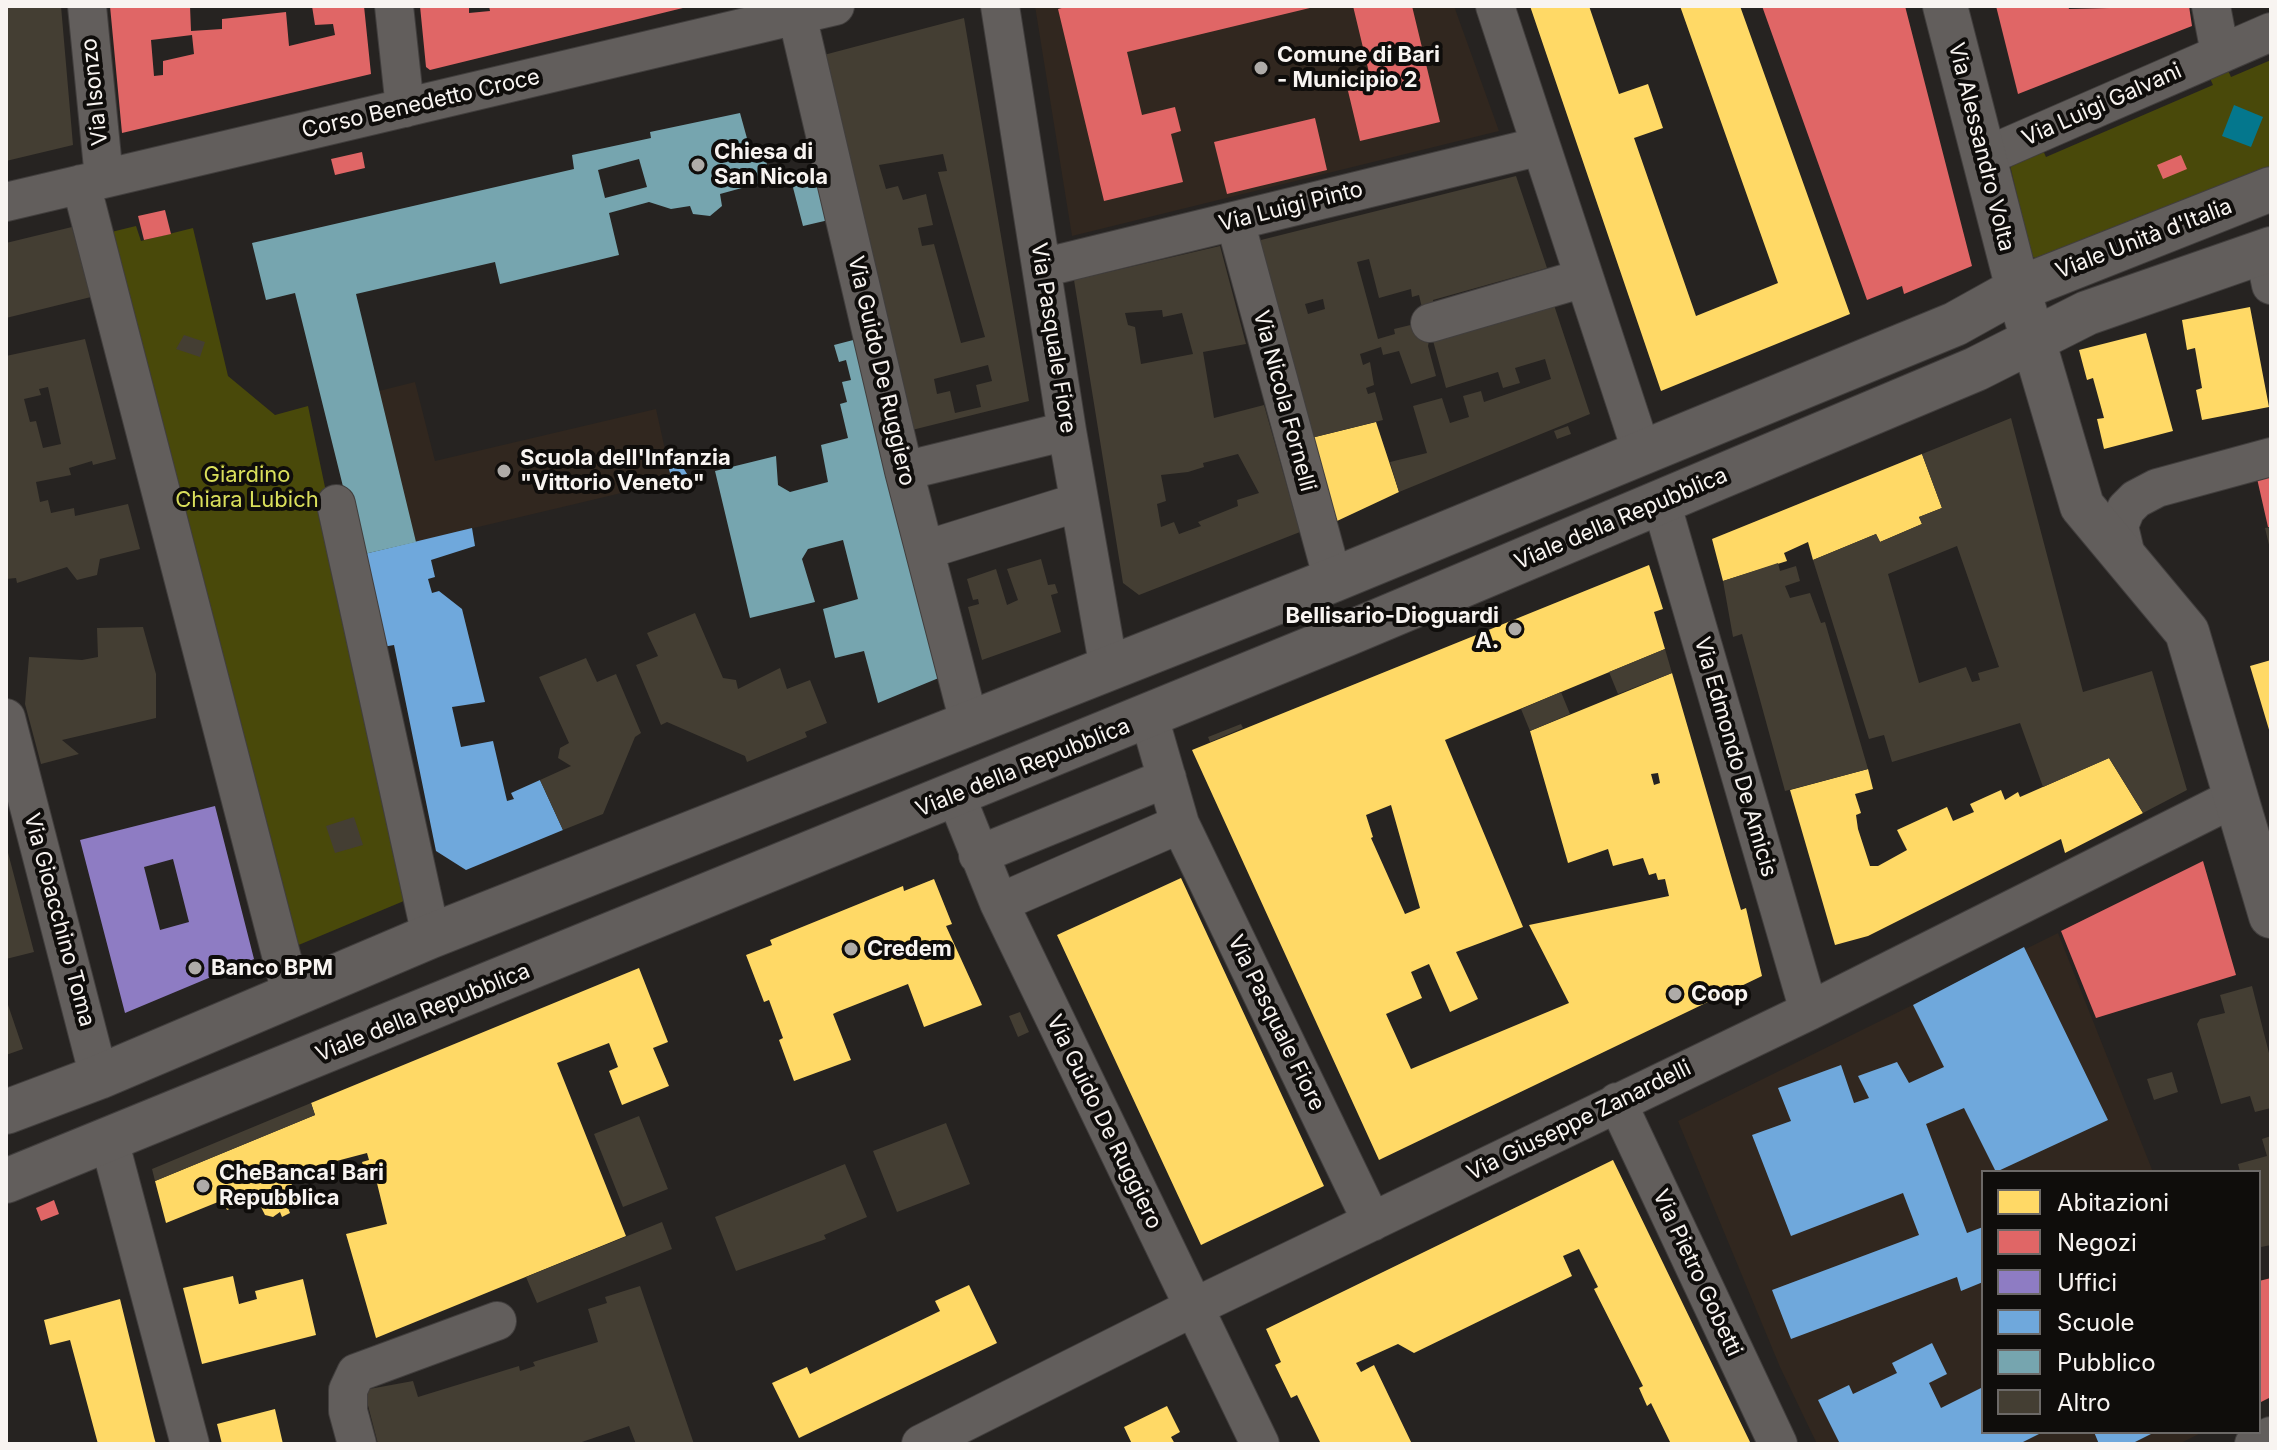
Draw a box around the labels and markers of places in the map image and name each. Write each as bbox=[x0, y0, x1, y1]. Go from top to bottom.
place label: Comune di Bari - Municipio 2 bbox=[1277, 42, 1440, 94]
marker: Comune di Bari - Municipio 2 bbox=[1252, 59, 1270, 77]
place label: Chiesa di San Nicola bbox=[714, 139, 828, 190]
marker: Chiesa di San Nicola bbox=[689, 156, 707, 174]
place label: Scuola dell'Infanzia "Vittorio Veneto" bbox=[520, 445, 731, 496]
marker: Scuola dell'Infanzia "Vittorio Veneto" bbox=[495, 462, 513, 480]
place label: Bellisario-Dioguardi A. bbox=[1286, 603, 1499, 654]
marker: Bellisario-Dioguardi A. bbox=[1506, 620, 1524, 638]
place label: Credem bbox=[867, 936, 952, 962]
marker: Credem bbox=[842, 940, 860, 958]
place label: Banco BPM bbox=[211, 955, 333, 981]
marker: Banco BPM bbox=[186, 959, 204, 977]
place label: Coop bbox=[1691, 981, 1748, 1007]
marker: Coop bbox=[1666, 985, 1684, 1003]
place label: CheBanca! Bari Repubblica bbox=[219, 1160, 384, 1212]
marker: CheBanca! Bari Repubblica bbox=[194, 1177, 212, 1195]

